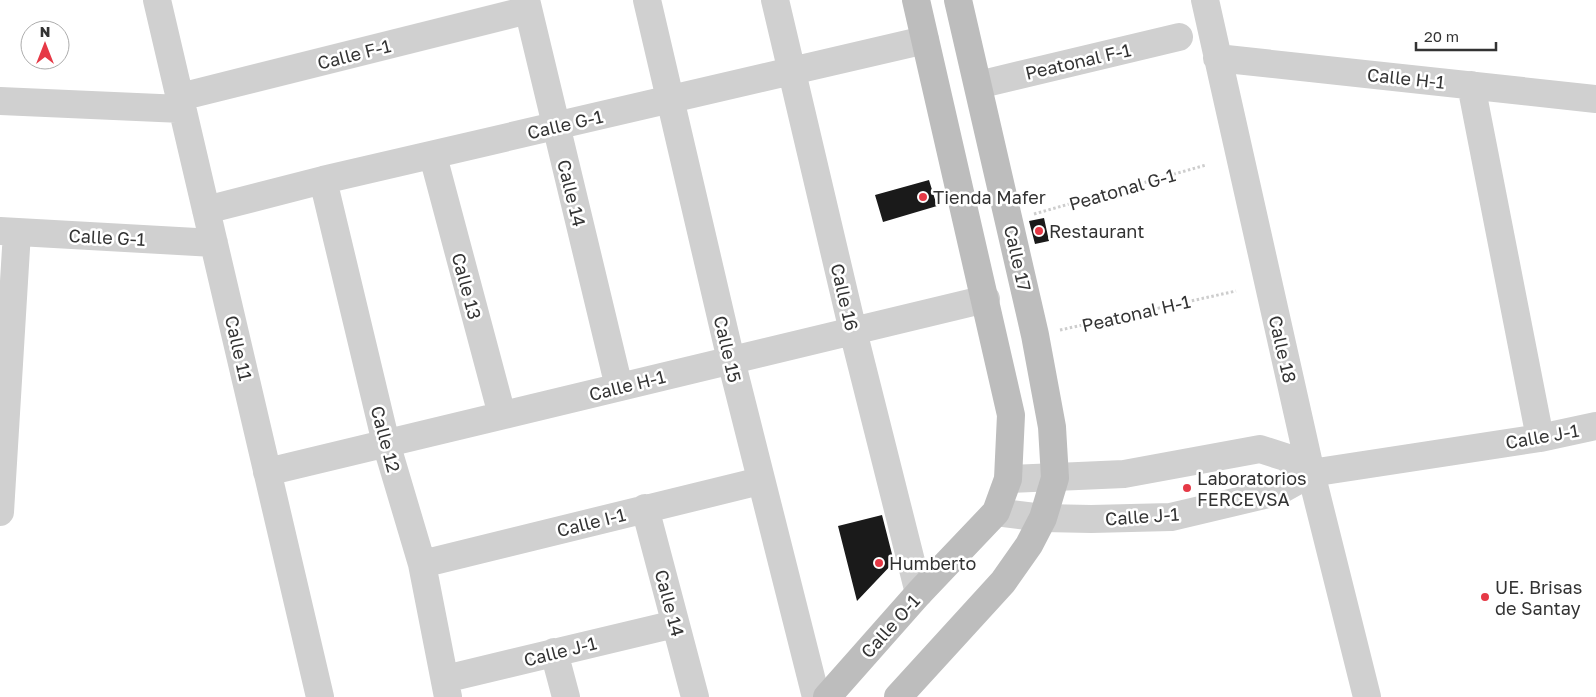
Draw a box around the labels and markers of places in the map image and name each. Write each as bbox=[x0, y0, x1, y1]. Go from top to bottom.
place label: Tienda Mafer bbox=[933, 186, 1046, 208]
marker: Tienda Mafer bbox=[917, 191, 929, 203]
place label: Restaurant bbox=[1049, 220, 1144, 242]
marker: Restaurant bbox=[1033, 225, 1045, 237]
place label: Laboratorios FERCEVSA bbox=[1197, 467, 1307, 510]
marker: Laboratorios FERCEVSA bbox=[1181, 482, 1193, 494]
place label: Humberto bbox=[889, 552, 976, 574]
marker: Humberto bbox=[873, 557, 885, 569]
place label: UE. Brisas de Santay bbox=[1495, 576, 1582, 619]
marker: UE. Brisas de Santay bbox=[1479, 591, 1491, 603]

